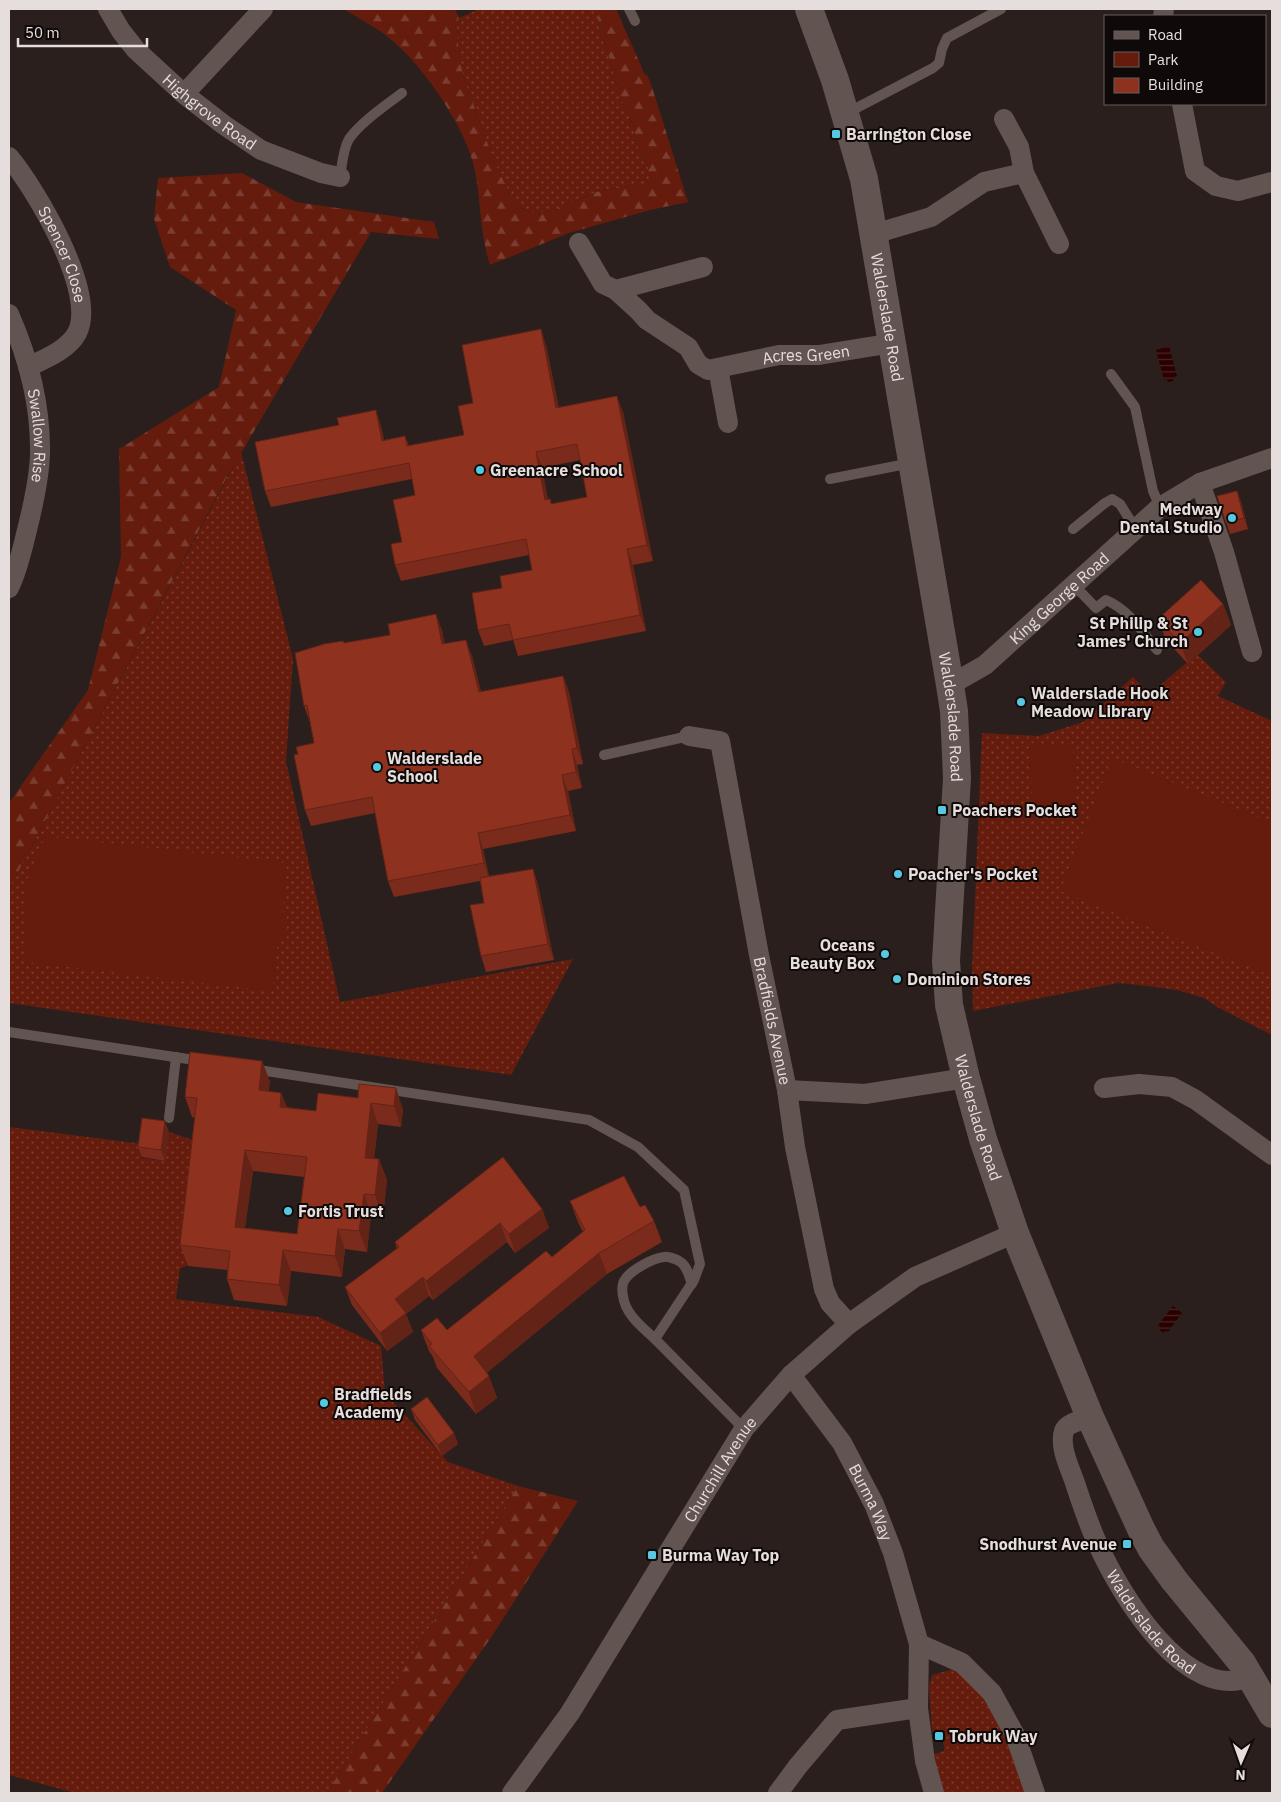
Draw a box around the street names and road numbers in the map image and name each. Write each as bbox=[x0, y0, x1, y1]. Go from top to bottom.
street label: Highgrove Road bbox=[158, 69, 260, 154]
street label: Spencer Close bbox=[34, 202, 90, 304]
street label: Walderslade Road bbox=[867, 251, 908, 383]
street label: Acres Green bbox=[760, 340, 851, 368]
street label: Swallow Rise bbox=[24, 387, 50, 484]
street label: King George Road bbox=[1005, 548, 1113, 648]
street label: Walderslade Road bbox=[935, 651, 967, 782]
street label: Bradfields Avenue bbox=[750, 955, 796, 1087]
street label: Walderslade Road bbox=[951, 1052, 1006, 1183]
street label: Churchill Avenue bbox=[679, 1412, 761, 1526]
street label: Burma Way bbox=[845, 1460, 897, 1543]
street label: Walderslade Road bbox=[1102, 1566, 1200, 1678]

